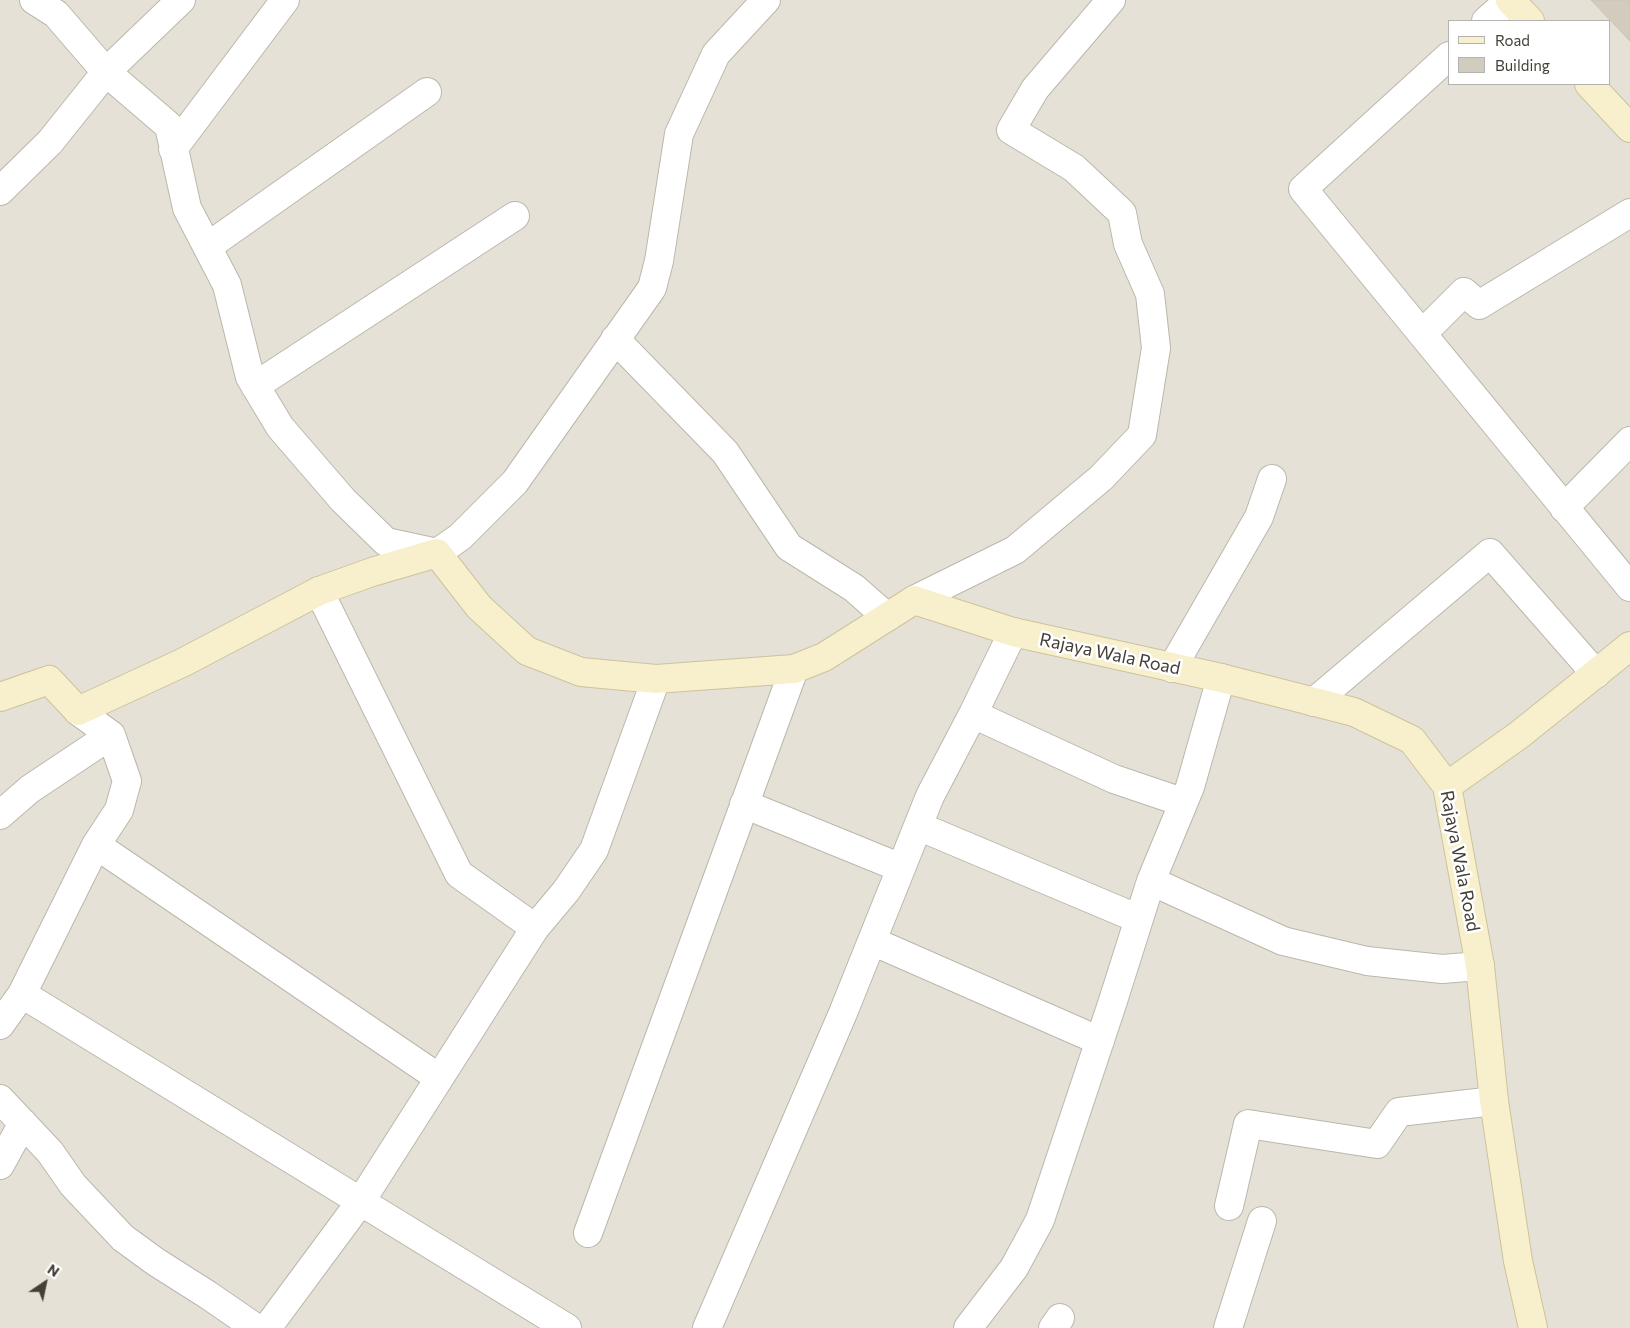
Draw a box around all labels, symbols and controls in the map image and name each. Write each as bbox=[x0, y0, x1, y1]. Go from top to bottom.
legend bbox=[1448, 20, 1610, 85]
text: Road bbox=[1495, 31, 1530, 49]
text: Building bbox=[1495, 56, 1550, 74]
street label: Rajaya Wala Road bbox=[1038, 629, 1182, 679]
street label: Rajaya Wala Road bbox=[1436, 789, 1484, 933]
north arrow bbox=[20, 1258, 70, 1308]
text: N bbox=[45, 1260, 63, 1280]

